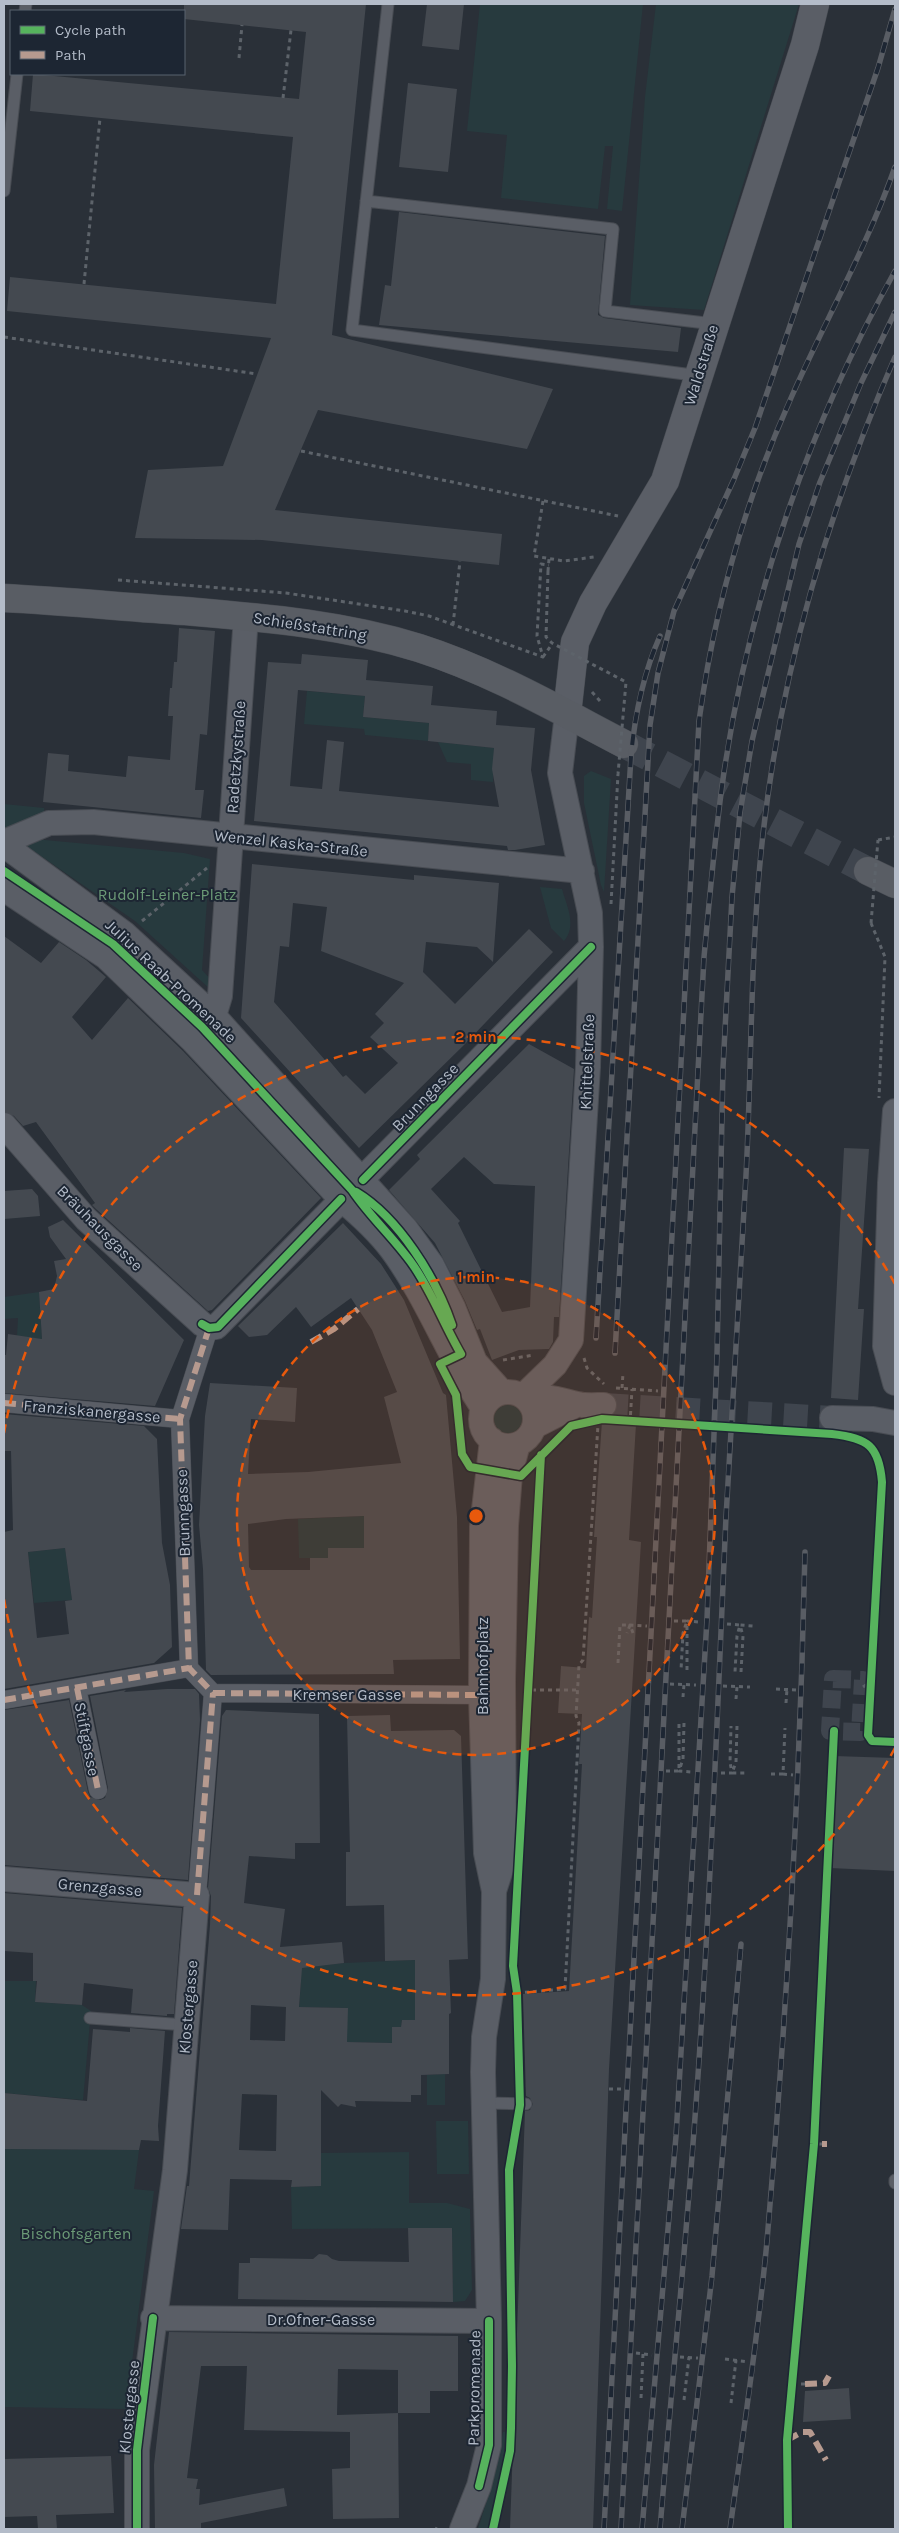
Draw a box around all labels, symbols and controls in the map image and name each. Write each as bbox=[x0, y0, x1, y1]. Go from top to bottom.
legend bbox=[10, 10, 185, 75]
text: Cycle path bbox=[55, 21, 126, 39]
text: Path bbox=[55, 46, 86, 64]
street label: Waldstraße bbox=[680, 322, 722, 408]
street label: Schießstattring bbox=[252, 608, 368, 644]
street label: Radetzkystraße bbox=[223, 700, 249, 814]
street label: Wenzel Kaska-Straße bbox=[213, 825, 369, 861]
park label: Rudolf-Leiner-Platz bbox=[98, 885, 236, 904]
street label: Julius Raab-Promenade bbox=[101, 915, 241, 1047]
street label: Khittelstraße bbox=[576, 1014, 598, 1110]
text: 2 min bbox=[455, 1028, 497, 1046]
street label: Brunngasse bbox=[388, 1059, 462, 1135]
street label: Bräuhausgasse bbox=[53, 1181, 147, 1275]
text: 1 min bbox=[457, 1268, 495, 1286]
street label: Franziskanergasse bbox=[23, 1396, 161, 1426]
street label: Brunngasse bbox=[172, 1469, 194, 1557]
centre of rings bbox=[467, 1507, 485, 1525]
street label: Bahnhofplatz bbox=[473, 1617, 492, 1715]
street label: Kremser Gasse bbox=[292, 1685, 402, 1704]
street label: Stiftgasse bbox=[71, 1700, 103, 1778]
street label: Grenzgasse bbox=[57, 1874, 143, 1900]
street label: Klostergasse bbox=[174, 1959, 202, 2055]
park label: Bischofsgarten bbox=[21, 2224, 131, 2243]
street label: Dr.Ofner-Gasse bbox=[267, 2310, 375, 2329]
street label: Parkpromenade bbox=[463, 2330, 485, 2446]
street label: Klostergasse bbox=[115, 2359, 143, 2455]

